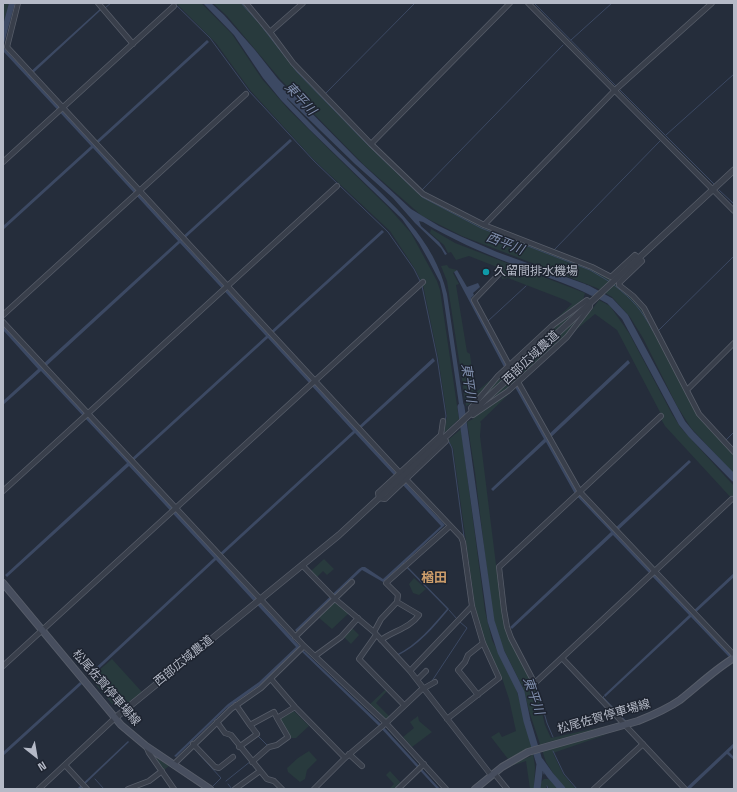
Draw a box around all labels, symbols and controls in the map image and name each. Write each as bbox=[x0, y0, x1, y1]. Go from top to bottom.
water label: 東平川 bbox=[281, 79, 319, 119]
water label: 西平川 bbox=[484, 230, 526, 258]
place label: 久留間排水機場 bbox=[494, 265, 578, 279]
marker: 久留間排水機場 bbox=[481, 267, 491, 277]
street label: 西部広域農道 bbox=[500, 328, 562, 388]
water label: 東平川 bbox=[458, 363, 478, 403]
district label: 楢田 bbox=[421, 570, 447, 586]
street label: 西部広域農道 bbox=[151, 633, 217, 689]
street label: 松尾佐賀停車場線 bbox=[69, 647, 143, 729]
water label: 東平川 bbox=[519, 675, 547, 717]
street label: 松尾佐賀停車場線 bbox=[556, 697, 652, 737]
north arrow bbox=[16, 736, 56, 776]
text: N bbox=[35, 758, 49, 774]

